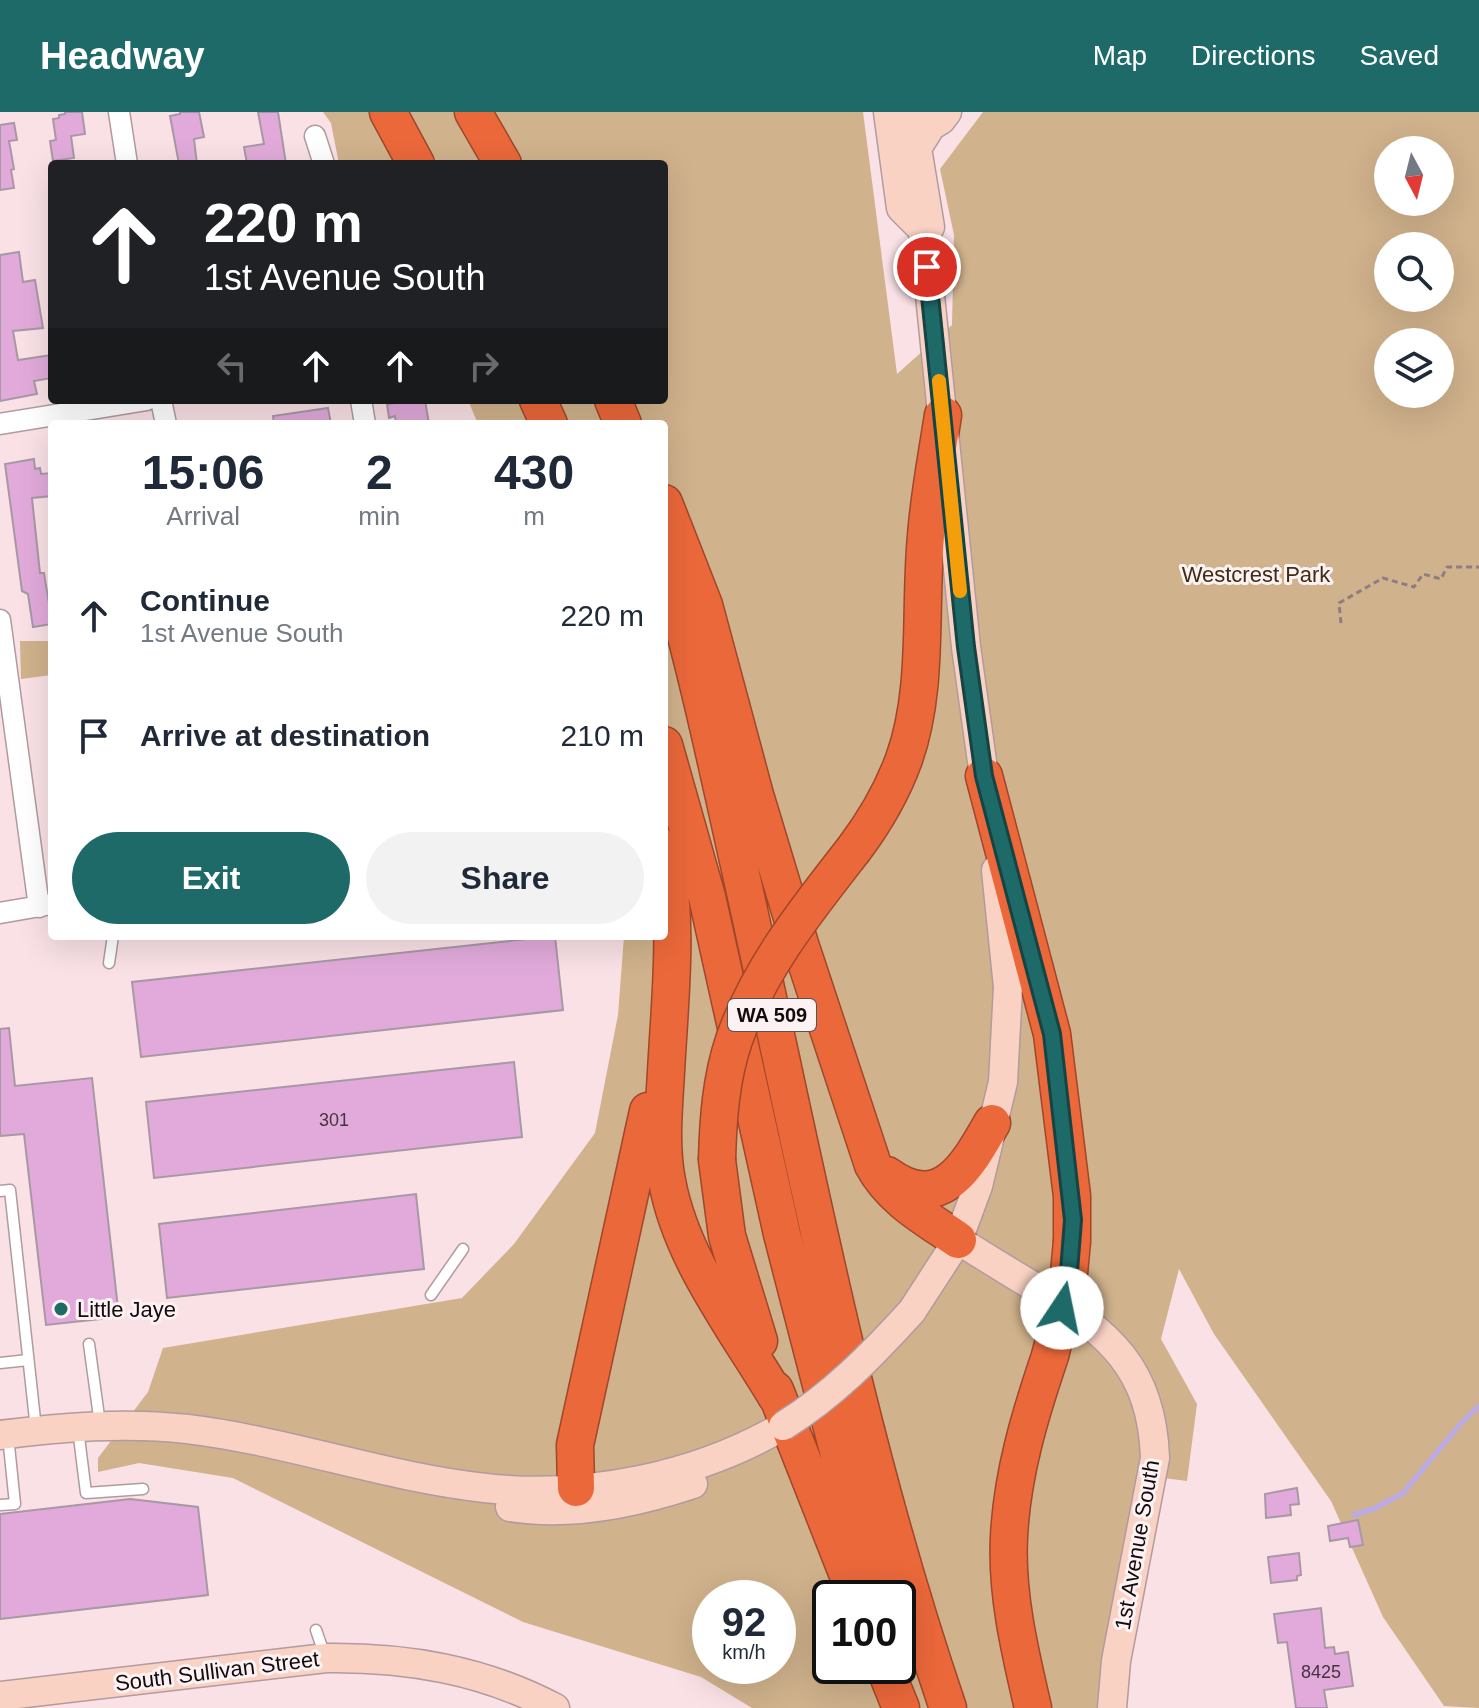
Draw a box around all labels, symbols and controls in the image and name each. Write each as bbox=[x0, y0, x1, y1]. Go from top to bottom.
text: Headway bbox=[40, 35, 205, 77]
text: Map bbox=[1093, 40, 1147, 71]
text: Directions bbox=[1191, 40, 1316, 71]
text: Saved bbox=[1360, 40, 1439, 71]
north arrow bbox=[1374, 136, 1454, 216]
map controls bbox=[1374, 136, 1454, 408]
text: 220 m bbox=[204, 191, 363, 254]
icon: ahead bbox=[72, 192, 176, 296]
button: search bbox=[1374, 232, 1454, 312]
pin bbox=[893, 233, 961, 301]
icon: arrive bbox=[905, 245, 949, 289]
text: 1st Avenue South bbox=[204, 257, 486, 298]
button: layers bbox=[1374, 328, 1454, 408]
icon: left bbox=[210, 344, 254, 388]
icon: ahead bbox=[294, 344, 338, 388]
icon: ahead bbox=[378, 344, 422, 388]
icon: right bbox=[462, 344, 506, 388]
text: 15:06 bbox=[142, 446, 265, 499]
text: 2 bbox=[366, 446, 393, 499]
text: 430 bbox=[494, 446, 574, 499]
text: Arrival bbox=[166, 501, 240, 531]
text: min bbox=[358, 501, 400, 531]
text: m bbox=[523, 501, 545, 531]
park label: Westcrest Park bbox=[1182, 562, 1331, 587]
text: Continue bbox=[140, 584, 270, 617]
icon: ahead bbox=[72, 594, 116, 638]
text: 220 m bbox=[561, 599, 644, 632]
text: 1st Avenue South bbox=[140, 618, 343, 648]
icon: arrive bbox=[72, 714, 116, 758]
text: Arrive at destination bbox=[140, 719, 430, 752]
text: 210 m bbox=[561, 719, 644, 752]
button: Exit bbox=[72, 832, 350, 924]
button: Share bbox=[366, 832, 644, 924]
road number: WA 509 bbox=[728, 999, 816, 1031]
house number: 301 bbox=[319, 1110, 349, 1130]
position arrow bbox=[1020, 1266, 1104, 1350]
place label: Little Jaye bbox=[77, 1297, 176, 1322]
marker: Little Jaye bbox=[52, 1300, 70, 1318]
street label: 1st Avenue South bbox=[1110, 1458, 1164, 1632]
speed limit sign: 100 bbox=[812, 1580, 916, 1684]
text: 92 bbox=[722, 1600, 766, 1644]
text: km/h bbox=[722, 1641, 766, 1663]
street label: South Sullivan Street bbox=[114, 1646, 320, 1696]
house number: 8425 bbox=[1301, 1662, 1341, 1682]

